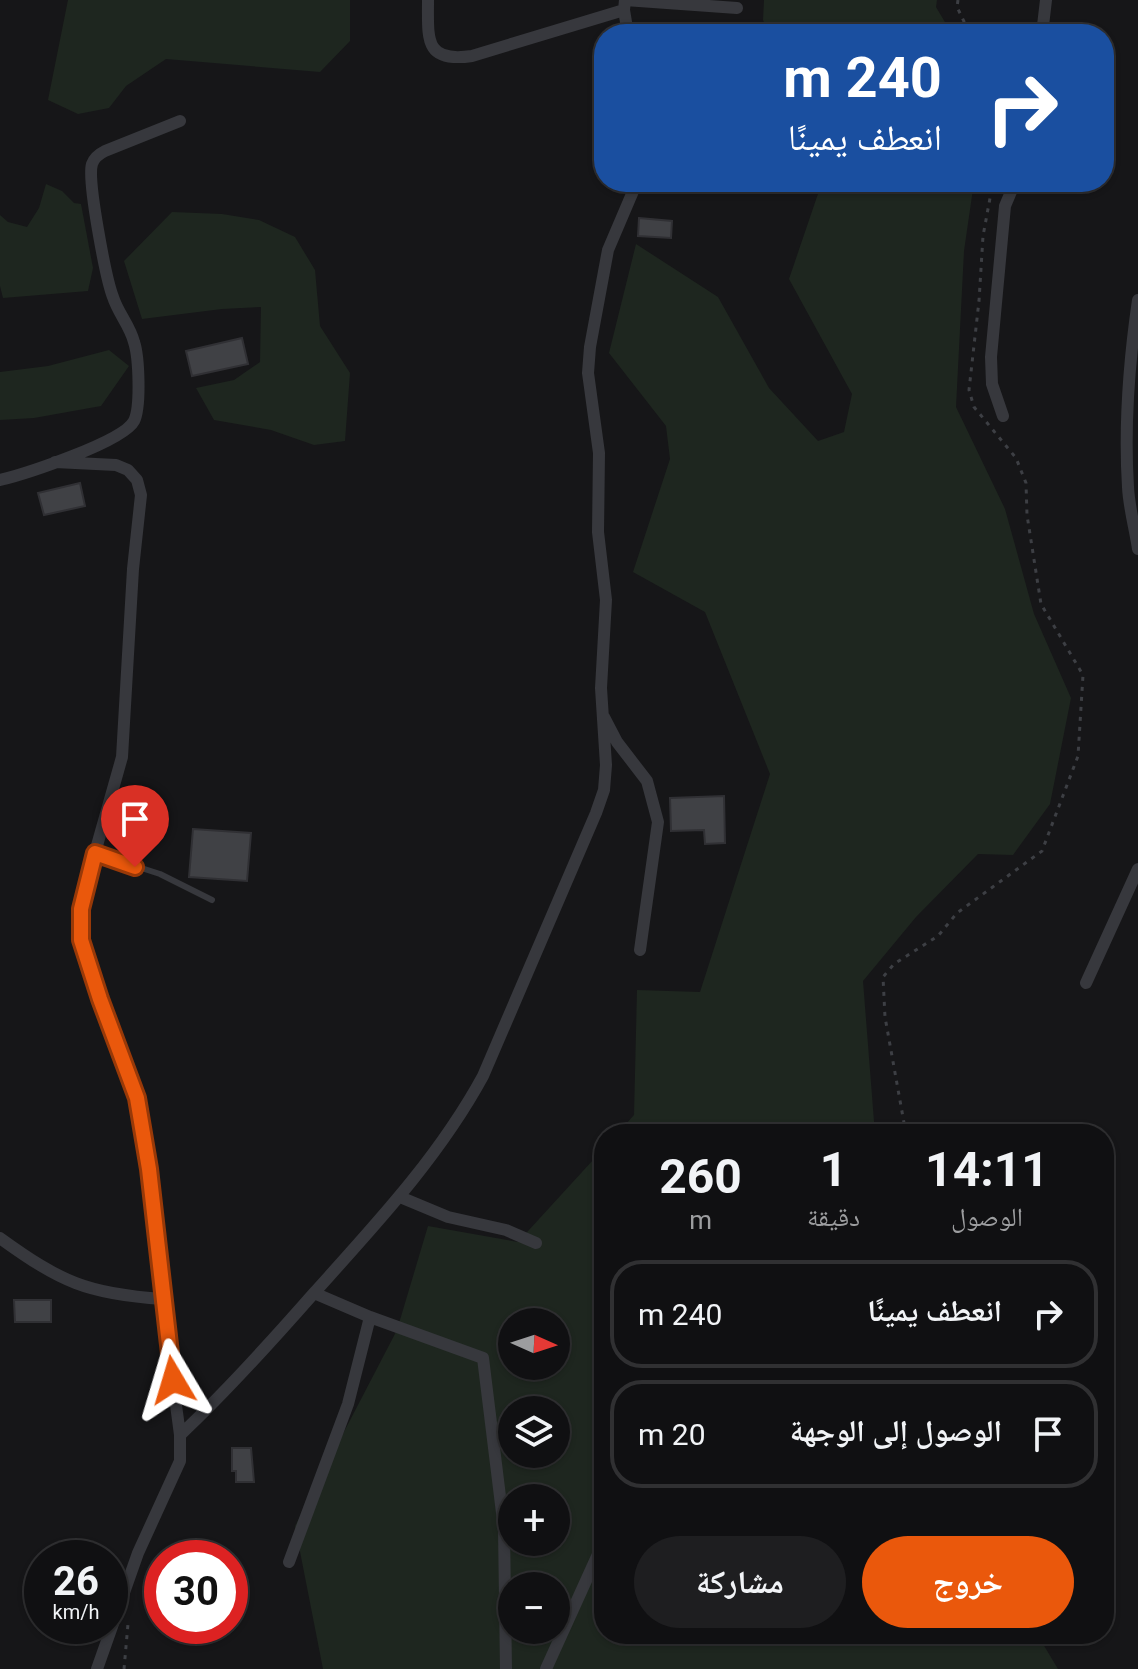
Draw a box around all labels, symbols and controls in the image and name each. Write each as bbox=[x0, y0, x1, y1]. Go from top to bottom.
text: 240 m bbox=[783, 45, 942, 111]
icon: right bbox=[970, 56, 1074, 160]
text: انعطف يمينًا bbox=[788, 117, 942, 159]
pin bbox=[101, 785, 169, 867]
icon: arrive bbox=[113, 797, 157, 841]
text: 1 bbox=[820, 1141, 847, 1198]
text: 14:11 bbox=[925, 1141, 1049, 1198]
text: 260 bbox=[659, 1148, 742, 1205]
text: دقيقة bbox=[807, 1202, 860, 1232]
text: الوصول bbox=[951, 1202, 1023, 1232]
text: m bbox=[689, 1205, 712, 1235]
icon: right bbox=[1026, 1292, 1070, 1336]
text: انعطف يمينًا bbox=[867, 1293, 1002, 1328]
text: 240 m bbox=[638, 1297, 722, 1332]
north arrow bbox=[498, 1308, 570, 1380]
map controls bbox=[498, 1308, 570, 1644]
position arrow bbox=[131, 1338, 215, 1422]
button: layers bbox=[498, 1396, 570, 1468]
icon: arrive bbox=[1026, 1412, 1070, 1456]
text: الوصول إلى الوجهة bbox=[790, 1413, 1002, 1448]
text: 20 m bbox=[638, 1417, 706, 1452]
button: + bbox=[498, 1484, 570, 1556]
button: مشاركة bbox=[634, 1536, 846, 1628]
button: خروج bbox=[862, 1536, 1074, 1628]
speed limit sign: 30 bbox=[144, 1540, 248, 1644]
text: 26 bbox=[53, 1558, 99, 1605]
button: − bbox=[498, 1572, 570, 1644]
text: km/h bbox=[53, 1600, 99, 1624]

